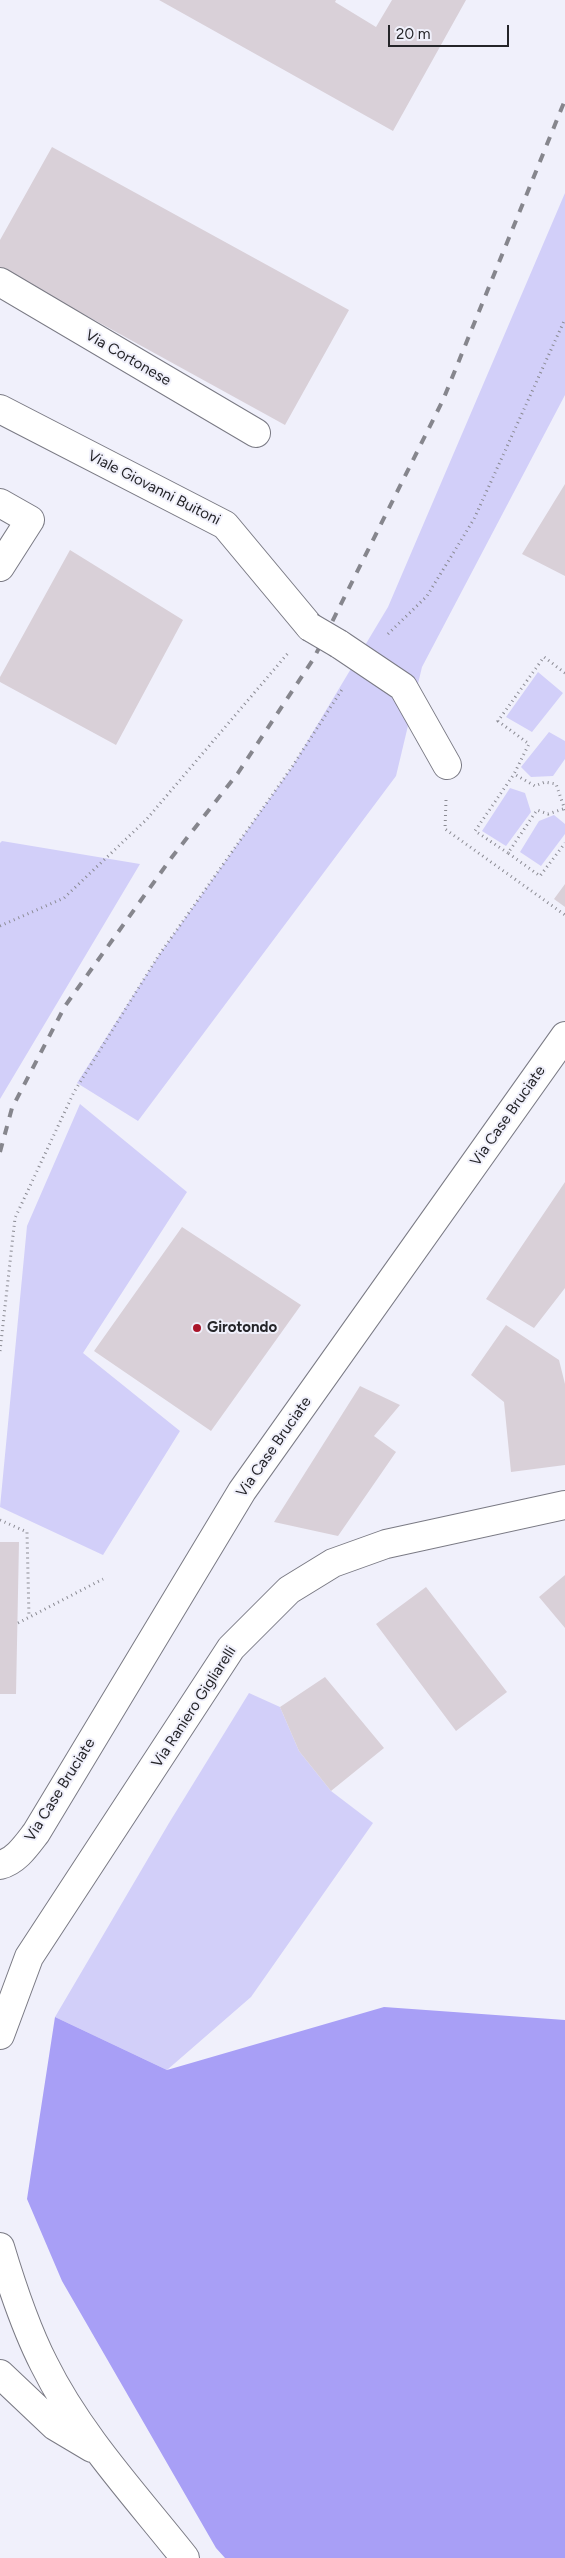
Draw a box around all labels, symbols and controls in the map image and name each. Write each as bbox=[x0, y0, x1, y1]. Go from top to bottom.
scale bar bbox=[390, 15, 511, 47]
text: 20 m bbox=[396, 25, 430, 43]
street label: Via Cortonese bbox=[82, 326, 174, 390]
street label: Viale Giovanni Buitoni bbox=[85, 447, 223, 529]
street label: Via Case Bruciate bbox=[467, 1062, 549, 1170]
place label: Girotondo bbox=[207, 1319, 277, 1337]
marker: Girotondo bbox=[191, 1322, 203, 1334]
street label: Via Case Bruciate bbox=[233, 1393, 315, 1501]
street label: Via Raniero Gigliarelli bbox=[148, 1643, 240, 1771]
street label: Via Case Bruciate bbox=[21, 1735, 99, 1845]

